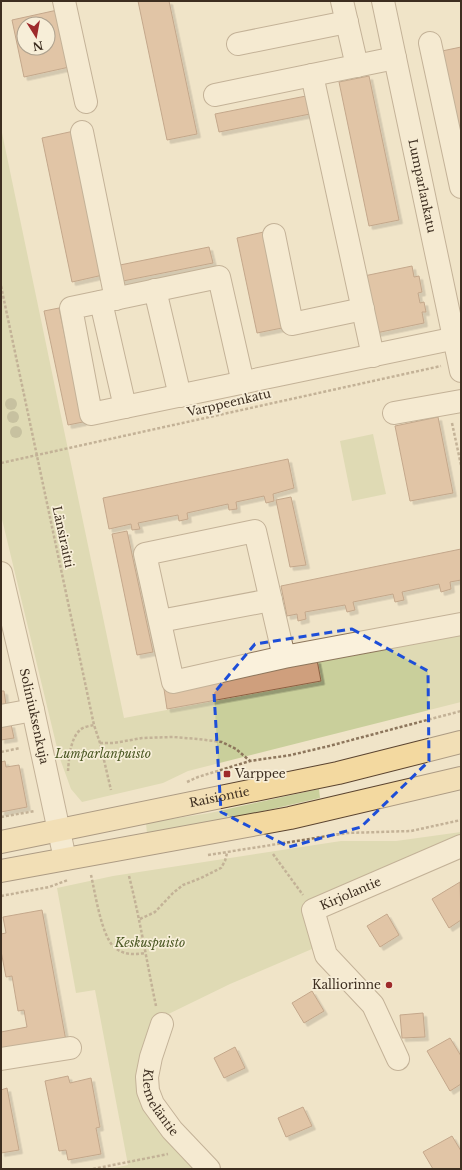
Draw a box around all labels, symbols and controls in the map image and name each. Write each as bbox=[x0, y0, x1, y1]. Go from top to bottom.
north arrow bbox=[16, 16, 56, 56]
text: N bbox=[31, 38, 44, 54]
street label: Lumparlankatu bbox=[405, 137, 440, 234]
street label: Varppeenkatu bbox=[185, 386, 272, 420]
street label: Länsiraitti bbox=[50, 505, 77, 569]
street label: Soliniuksenkuja bbox=[16, 667, 52, 766]
park label: Lumparlanpuisto bbox=[54, 746, 151, 761]
place label: Varppee bbox=[234, 766, 286, 781]
marker: Varppee bbox=[222, 769, 232, 779]
street label: Raisiontie bbox=[188, 783, 251, 810]
street label: Kirjolantie bbox=[318, 873, 383, 913]
park label: Keskuspuisto bbox=[114, 935, 185, 950]
place label: Kalliorinne bbox=[312, 977, 381, 992]
marker: Kalliorinne bbox=[384, 980, 394, 990]
street label: Klemeläntie bbox=[140, 1067, 182, 1139]

